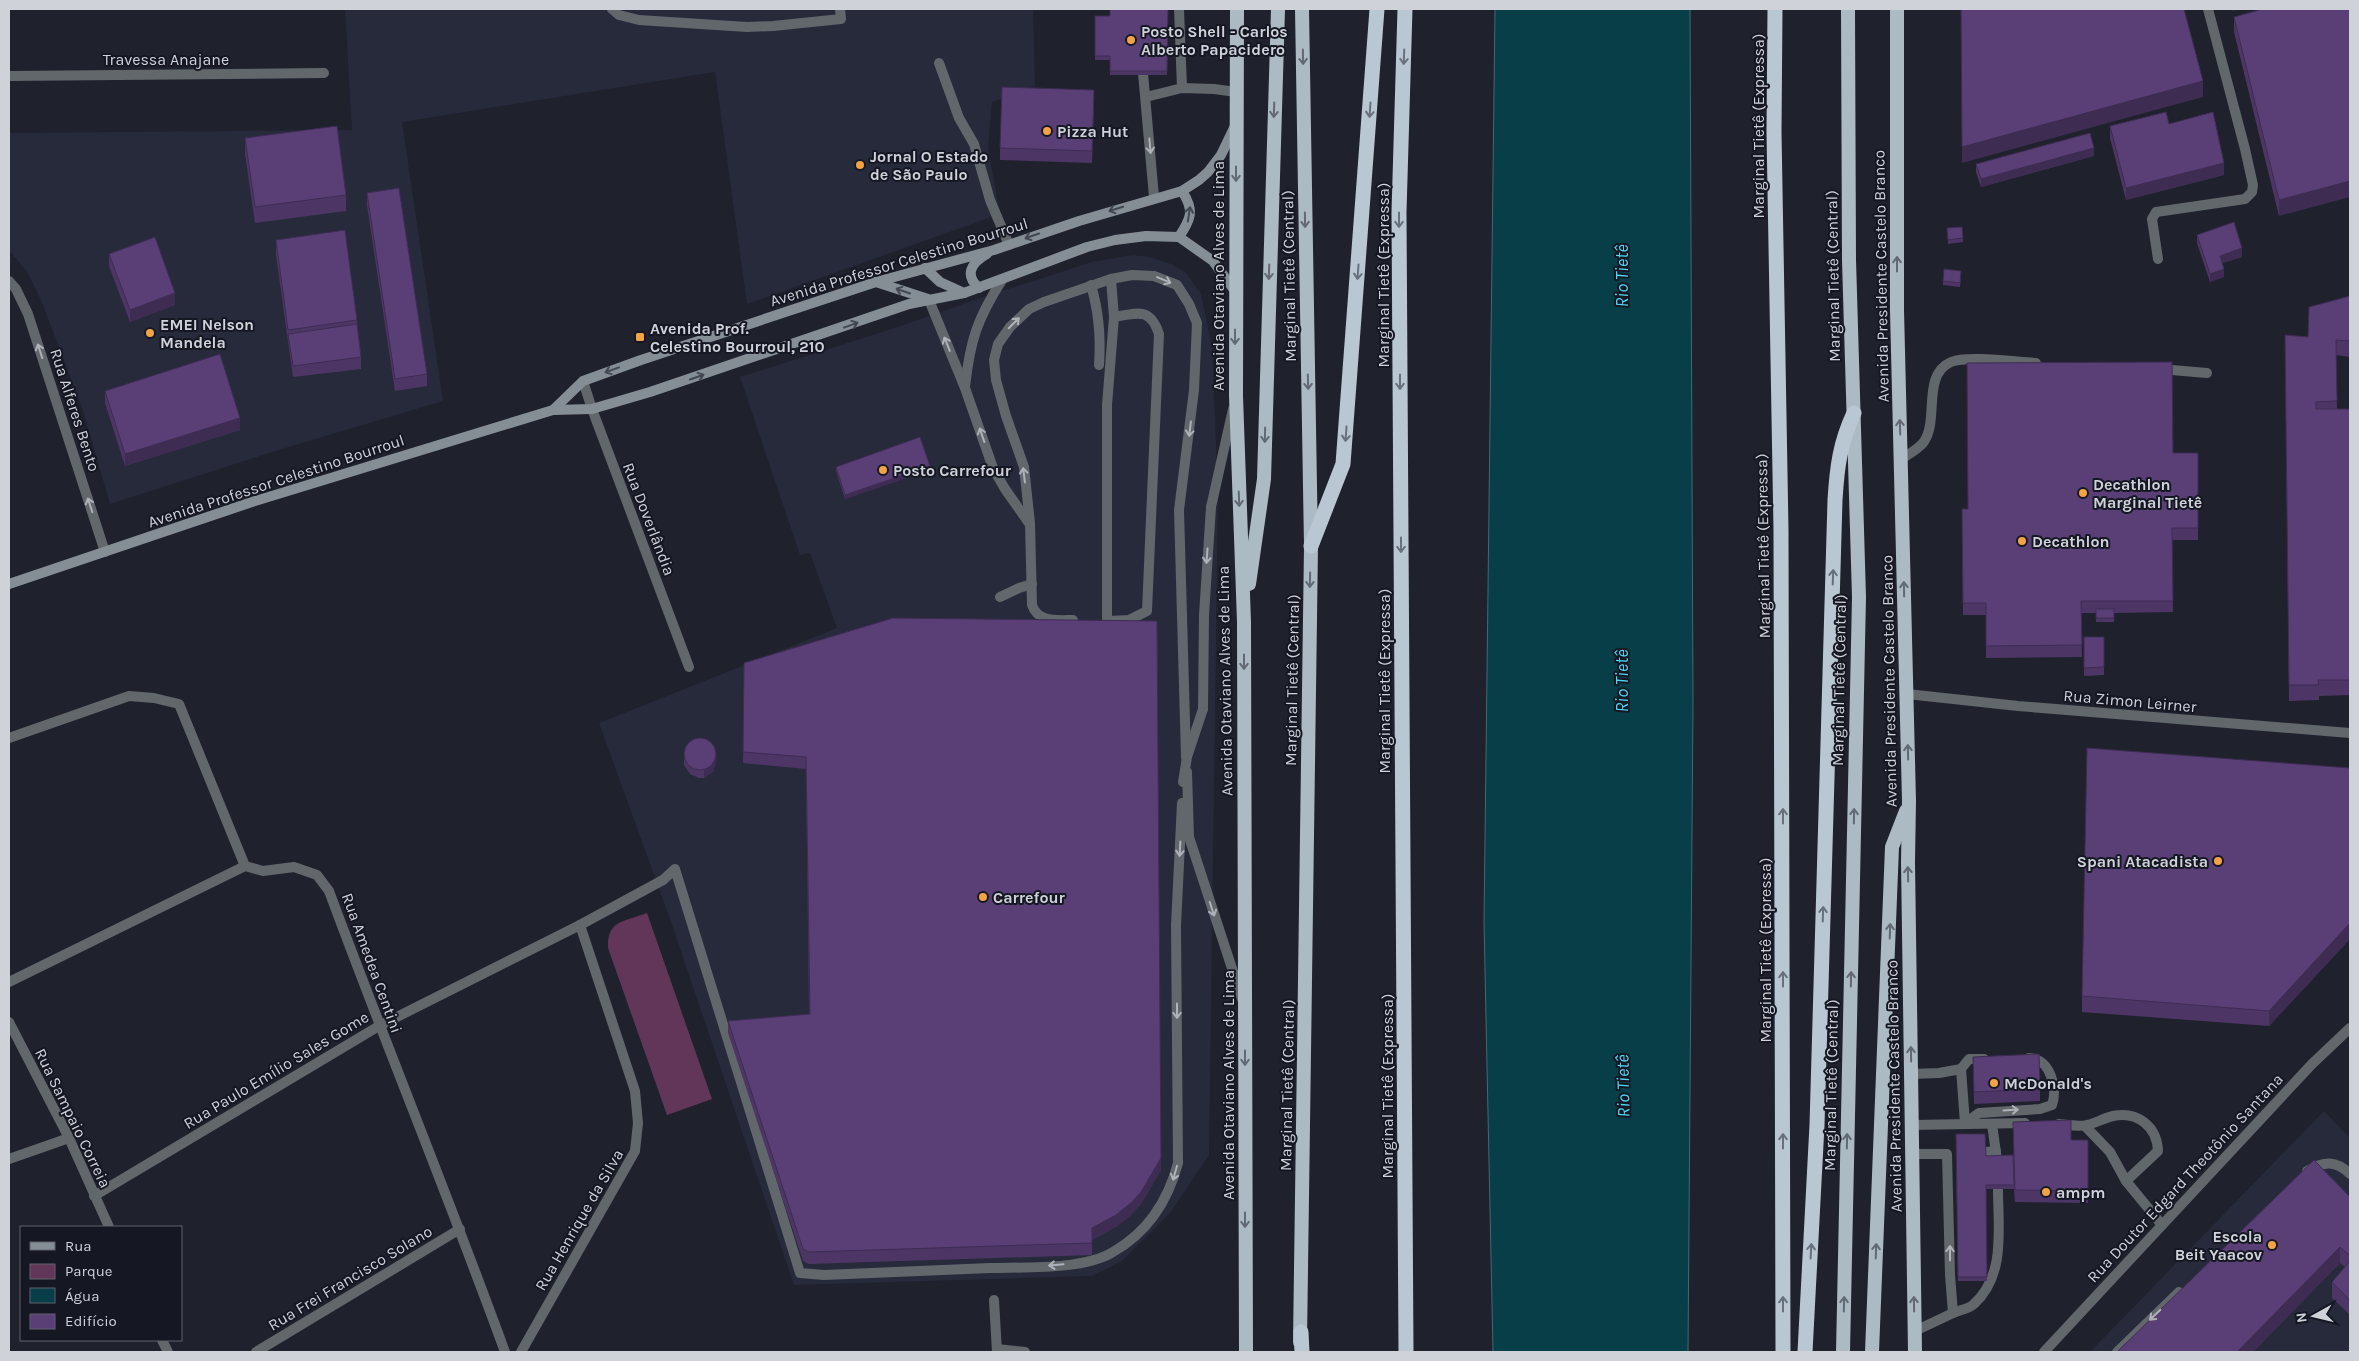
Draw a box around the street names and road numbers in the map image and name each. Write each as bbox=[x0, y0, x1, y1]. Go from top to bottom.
street label: Marginal Tietê (Expressa) bbox=[1749, 34, 1768, 218]
street label: Travessa Anajane bbox=[103, 50, 229, 69]
street label: Avenida Presidente Castelo Branco bbox=[1869, 150, 1893, 402]
street label: Avenida Otaviano Alves de Lima bbox=[1209, 161, 1228, 391]
street label: Marginal Tietê (Expressa) bbox=[1374, 183, 1393, 367]
street label: Marginal Tietê (Central) bbox=[1278, 190, 1300, 362]
street label: Marginal Tietê (Central) bbox=[1822, 190, 1844, 362]
street label: Avenida Professor Celestino Bourroul bbox=[768, 214, 1030, 310]
street label: Rua Alferes Bento bbox=[46, 346, 104, 474]
street label: Avenida Professor Celestino Bourroul bbox=[145, 430, 407, 532]
street label: Marginal Tietê (Expressa) bbox=[1752, 453, 1774, 639]
street label: Rua Doverlândia bbox=[619, 460, 679, 578]
street label: Avenida Presidente Castelo Branco bbox=[1877, 555, 1901, 807]
street label: Avenida Otaviano Alves de Lima bbox=[1213, 566, 1237, 796]
street label: Marginal Tietê (Expressa) bbox=[1375, 589, 1394, 773]
street label: Marginal Tietê (Central) bbox=[1281, 594, 1303, 766]
street label: Marginal Tietê (Central) bbox=[1828, 594, 1850, 766]
street label: Rua Zimon Leirner bbox=[2063, 686, 2197, 716]
street label: Marginal Tietê (Expressa) bbox=[1756, 858, 1775, 1042]
street label: Rua Amedea Centini bbox=[338, 890, 406, 1036]
street label: Avenida Presidente Castelo Branco bbox=[1882, 960, 1906, 1212]
street label: Avenida Otaviano Alves de Lima bbox=[1219, 970, 1238, 1200]
street label: Marginal Tietê (Expressa) bbox=[1378, 994, 1397, 1178]
street label: Marginal Tietê (Central) bbox=[1276, 999, 1298, 1171]
street label: Marginal Tietê (Central) bbox=[1820, 999, 1842, 1171]
street label: Rua Paulo Emílio Sales Gome bbox=[180, 1007, 372, 1133]
street label: Rua Sampaio Correia bbox=[31, 1045, 115, 1191]
street label: Rua Doutor Edgard Theotônio Santana bbox=[2083, 1070, 2287, 1286]
street label: Rua Henrique da Silva bbox=[531, 1146, 627, 1294]
street label: Rua Frei Francisco Solano bbox=[265, 1221, 435, 1335]

